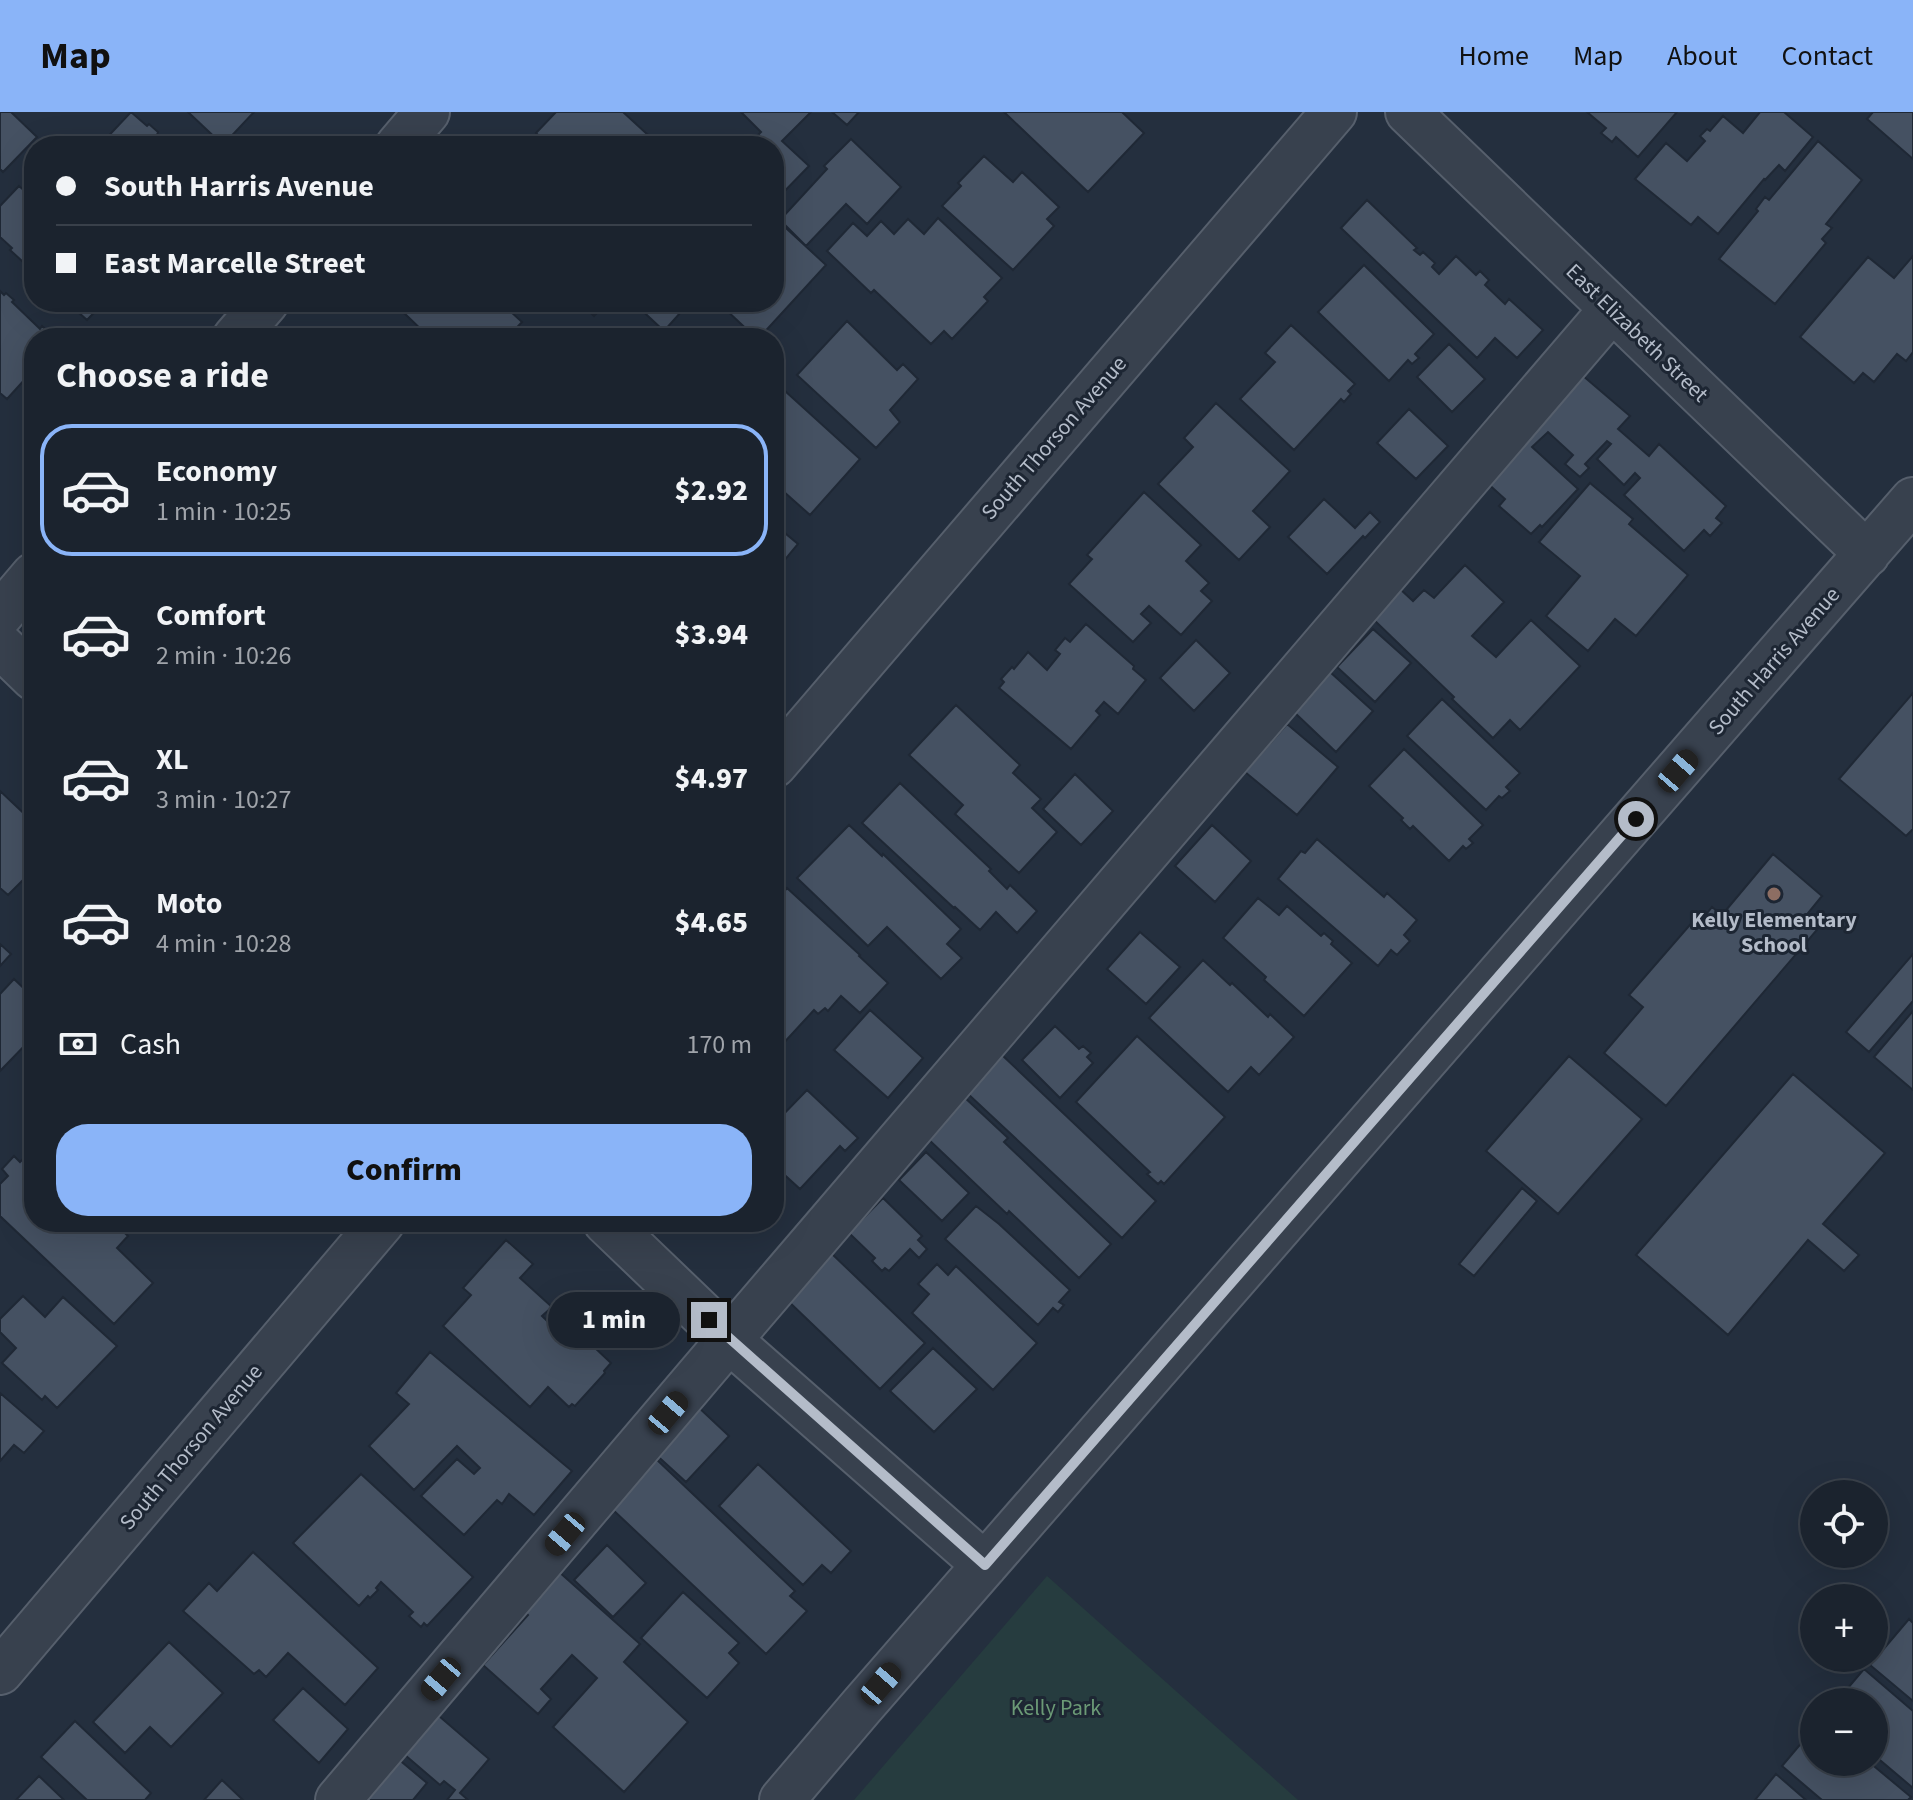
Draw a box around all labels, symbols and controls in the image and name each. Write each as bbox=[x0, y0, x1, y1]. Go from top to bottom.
text: Map bbox=[40, 29, 111, 83]
text: Home bbox=[1458, 36, 1529, 76]
text: Map bbox=[1573, 36, 1623, 76]
text: About bbox=[1667, 36, 1738, 76]
text: Contact bbox=[1782, 36, 1873, 76]
text: South Harris Avenue bbox=[104, 165, 374, 208]
text: East Marcelle Street bbox=[104, 242, 365, 285]
street label: East Elizabeth Street bbox=[1558, 256, 1716, 410]
street label: South Thorson Avenue bbox=[974, 349, 1134, 527]
text: Choose a ride bbox=[56, 350, 269, 401]
text: Economy bbox=[156, 450, 277, 493]
icon: car bbox=[60, 454, 132, 526]
text: $2.92 bbox=[675, 469, 748, 512]
text: 1 min · 10:25 bbox=[156, 493, 291, 530]
street label: South Harris Avenue bbox=[1701, 580, 1847, 742]
text: Comfort bbox=[156, 594, 266, 637]
icon: car bbox=[60, 598, 132, 670]
text: $3.94 bbox=[675, 613, 748, 656]
text: 2 min · 10:26 bbox=[156, 637, 291, 674]
text: XL bbox=[156, 738, 189, 781]
icon: car bbox=[60, 742, 132, 814]
car bbox=[1653, 745, 1703, 797]
text: $4.97 bbox=[675, 757, 748, 800]
text: 3 min · 10:27 bbox=[156, 781, 291, 818]
route start bbox=[1618, 801, 1654, 837]
text: Moto bbox=[156, 882, 222, 925]
marker: Kelly Elementary School bbox=[1765, 885, 1783, 903]
icon: car bbox=[60, 886, 132, 958]
text: $4.65 bbox=[675, 901, 748, 944]
place label: Kelly Elementary School bbox=[1691, 904, 1857, 961]
text: 4 min · 10:28 bbox=[156, 925, 291, 962]
icon: cash bbox=[56, 1022, 100, 1066]
text: Cash bbox=[120, 1023, 181, 1066]
text: 170 m bbox=[686, 1026, 752, 1063]
button: Confirm bbox=[56, 1124, 752, 1216]
callout: 1 min bbox=[549, 1292, 681, 1348]
text: 1 min bbox=[582, 1301, 646, 1338]
route end bbox=[691, 1302, 727, 1338]
street label: South Thorson Avenue bbox=[112, 1357, 270, 1537]
car bbox=[643, 1387, 693, 1439]
map controls bbox=[1800, 1480, 1888, 1776]
button: locate bbox=[1800, 1480, 1888, 1568]
car bbox=[540, 1508, 590, 1560]
button: + bbox=[1800, 1584, 1888, 1672]
car bbox=[416, 1653, 466, 1705]
car bbox=[856, 1658, 906, 1710]
button: − bbox=[1800, 1688, 1888, 1776]
park label: Kelly Park bbox=[1011, 1692, 1101, 1724]

